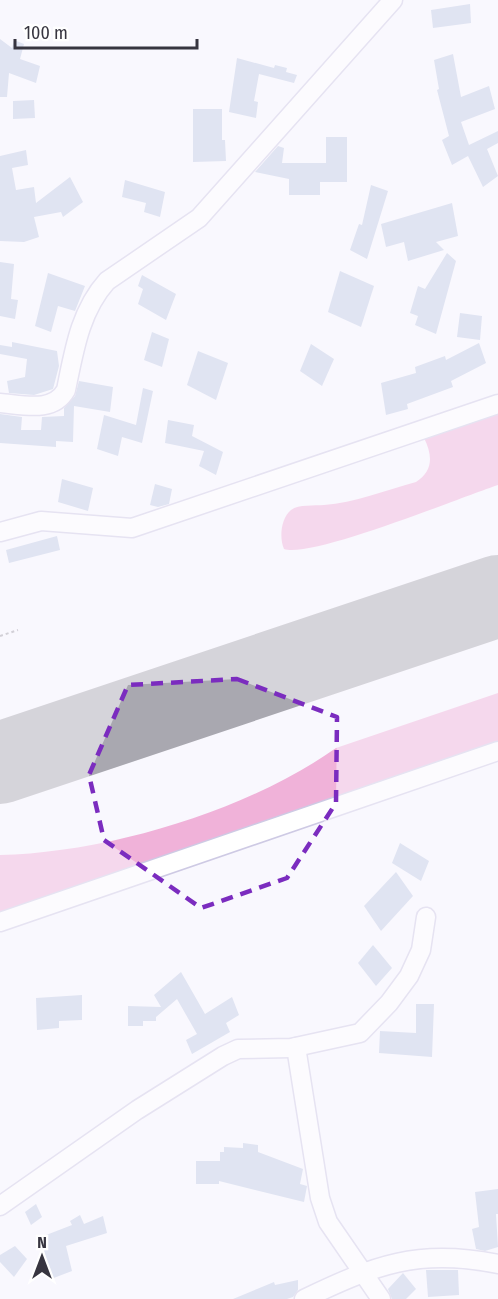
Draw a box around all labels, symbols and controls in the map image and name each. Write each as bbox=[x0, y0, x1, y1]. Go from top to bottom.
scale bar bbox=[15, 12, 196, 50]
text: 100 m bbox=[24, 22, 68, 44]
north arrow bbox=[12, 1227, 72, 1287]
text: N bbox=[37, 1233, 47, 1252]

